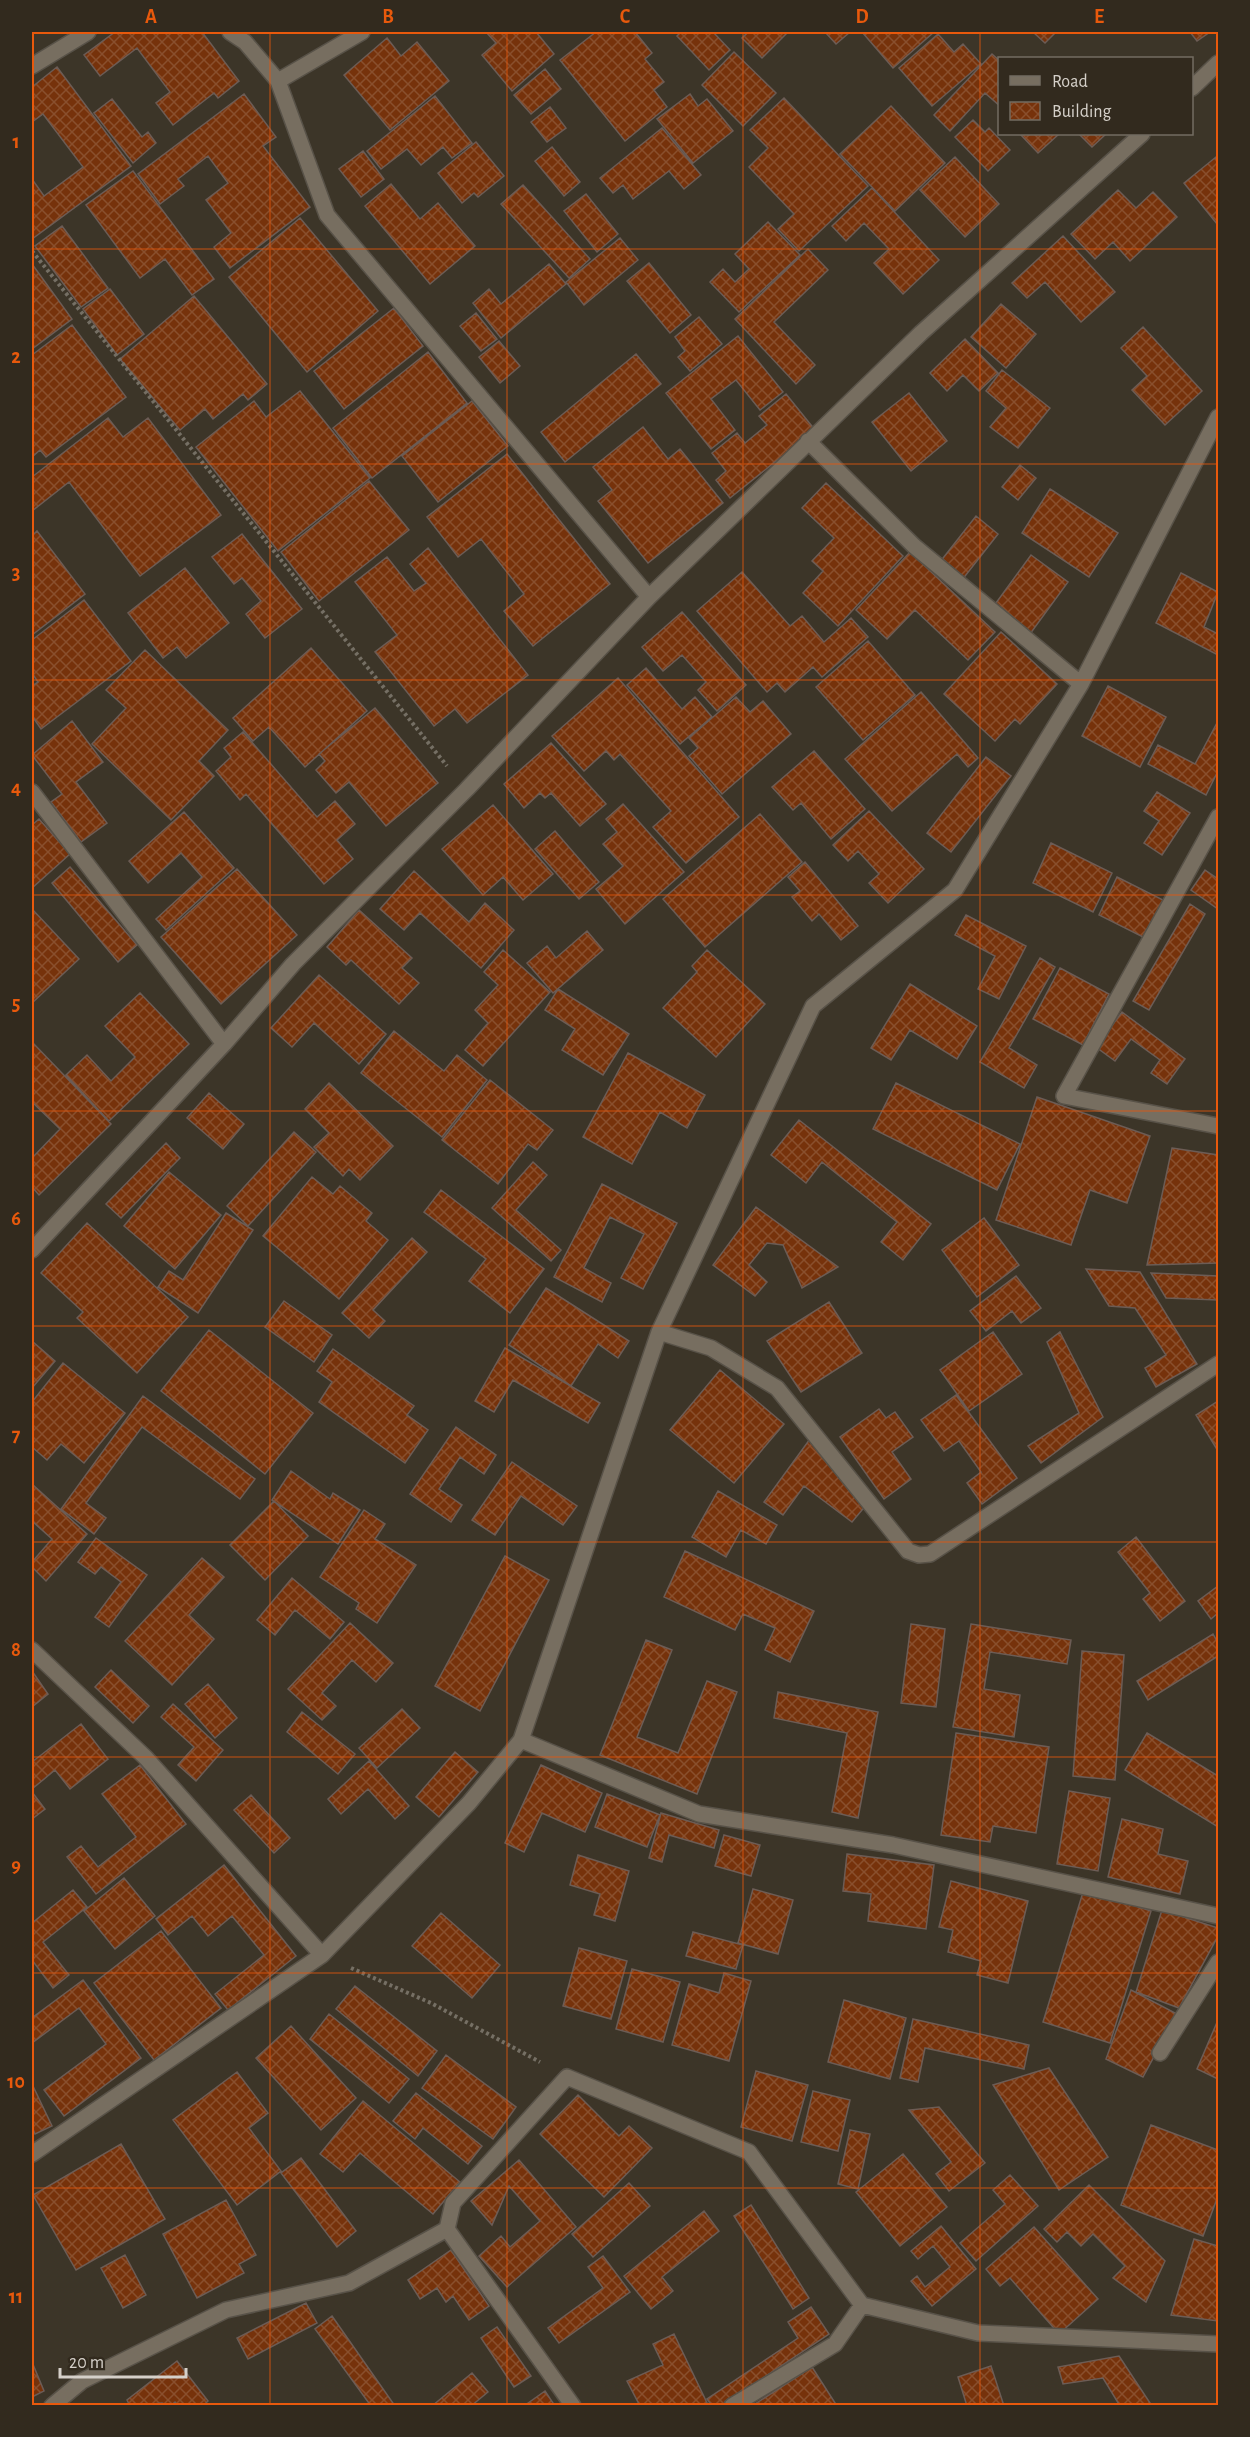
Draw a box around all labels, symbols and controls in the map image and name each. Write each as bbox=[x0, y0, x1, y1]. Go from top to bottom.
text: A bbox=[145, 7, 157, 27]
text: B bbox=[382, 7, 394, 27]
text: C bbox=[620, 7, 631, 27]
text: D bbox=[855, 7, 869, 27]
text: E bbox=[1094, 7, 1104, 27]
legend bbox=[998, 57, 1193, 135]
text: Road bbox=[1052, 73, 1088, 91]
text: Building bbox=[1052, 103, 1112, 121]
text: 1 bbox=[12, 132, 20, 152]
text: 2 bbox=[11, 347, 21, 367]
text: 3 bbox=[12, 563, 20, 583]
text: 4 bbox=[11, 778, 21, 798]
text: 5 bbox=[12, 994, 20, 1014]
text: 6 bbox=[11, 1209, 21, 1229]
text: 7 bbox=[12, 1425, 21, 1445]
text: 8 bbox=[11, 1640, 21, 1660]
text: 9 bbox=[11, 1856, 21, 1876]
text: 10 bbox=[7, 2072, 25, 2092]
text: 11 bbox=[9, 2287, 23, 2307]
scale bar bbox=[60, 2341, 186, 2379]
text: 20 m bbox=[69, 2354, 104, 2372]

